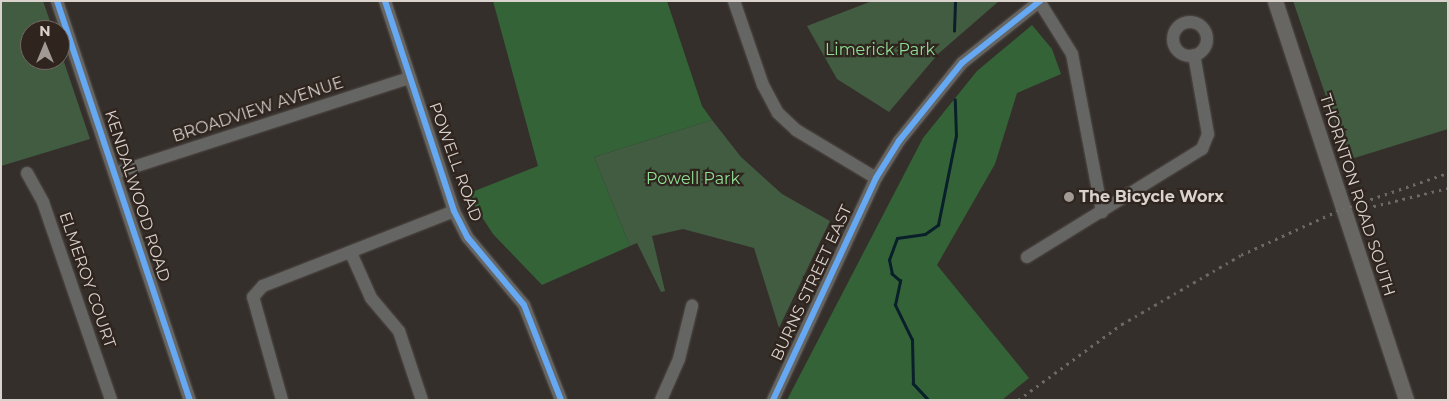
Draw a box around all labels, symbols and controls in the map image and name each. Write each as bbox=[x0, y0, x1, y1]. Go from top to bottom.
north arrow bbox=[20, 20, 70, 70]
text: N bbox=[39, 22, 51, 40]
park label: Limerick Park bbox=[825, 40, 935, 60]
street label: BROADVIEW AVENUE bbox=[170, 73, 346, 147]
street label: THORNTON ROAD SOUTH bbox=[1315, 91, 1399, 299]
street label: POWELL ROAD bbox=[425, 100, 485, 224]
street label: KENDALWOOD ROAD bbox=[100, 108, 174, 284]
park label: Powell Park bbox=[646, 169, 740, 189]
place label: The Bicycle Worx bbox=[1079, 187, 1224, 207]
marker: The Bicycle Worx bbox=[1063, 191, 1075, 203]
street label: BURNS STREET EAST bbox=[767, 202, 857, 364]
street label: ELMEROY COURT bbox=[55, 210, 119, 350]

